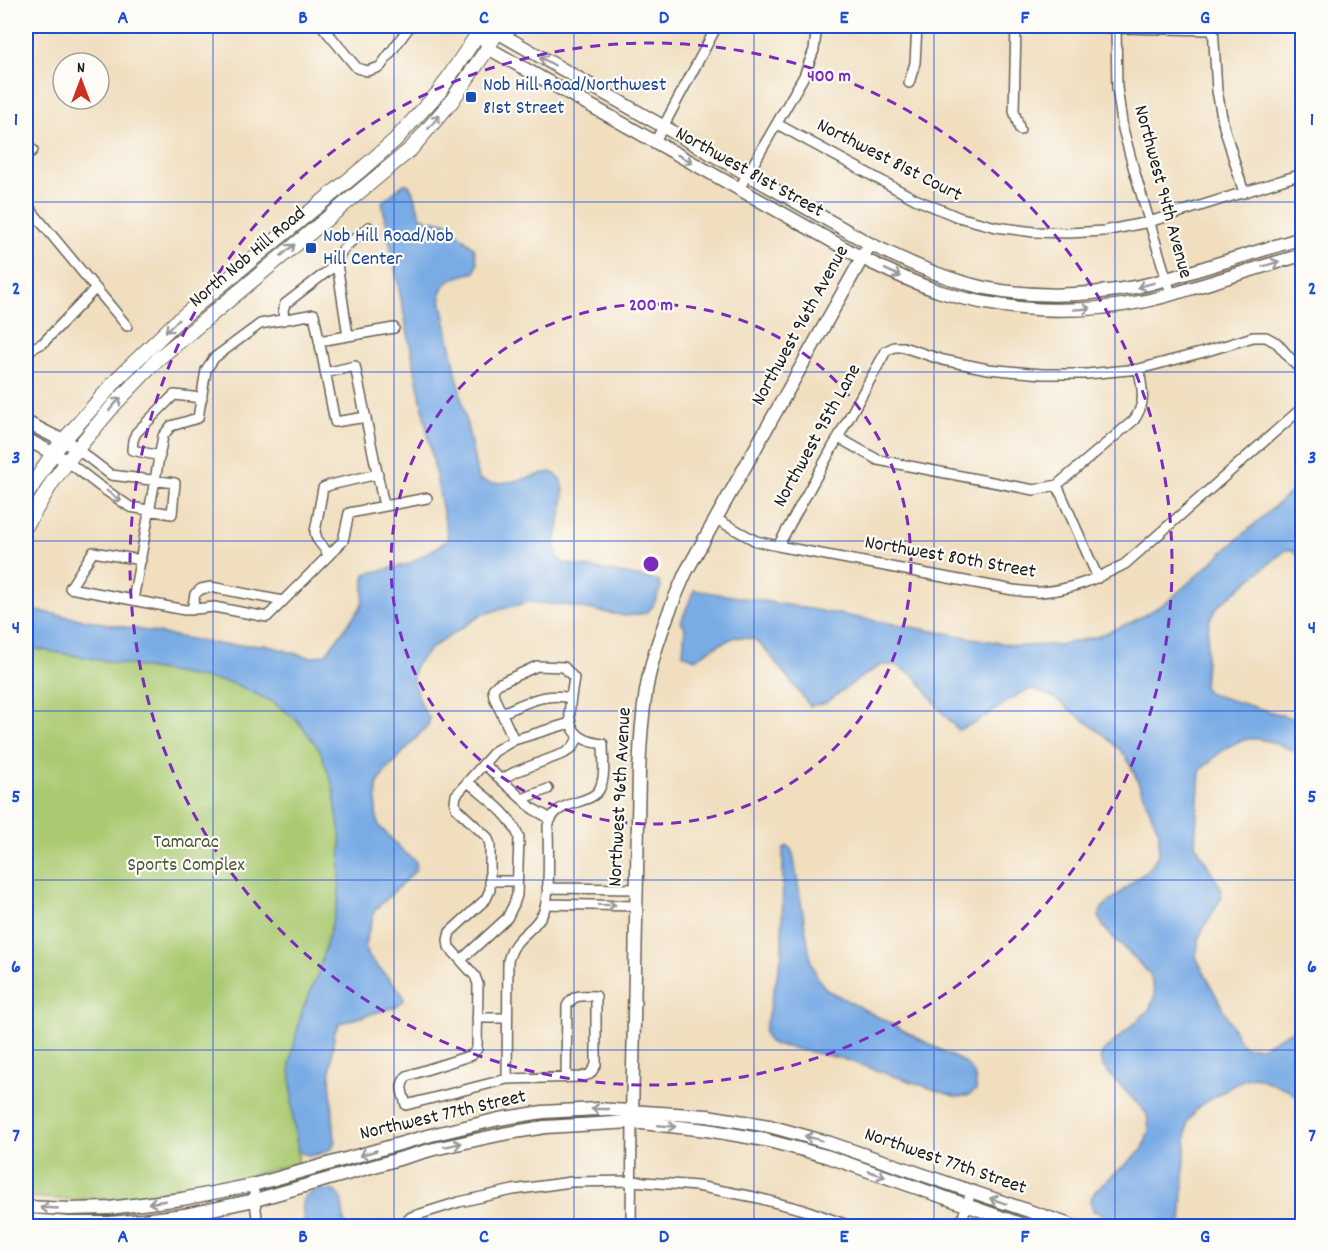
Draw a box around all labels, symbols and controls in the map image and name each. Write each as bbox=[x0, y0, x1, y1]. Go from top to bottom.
text: A bbox=[118, 5, 129, 33]
text: B bbox=[298, 5, 308, 33]
text: C bbox=[479, 5, 489, 33]
text: D bbox=[659, 5, 670, 33]
text: E bbox=[839, 5, 849, 33]
text: F bbox=[1021, 5, 1031, 33]
text: G bbox=[1200, 5, 1210, 33]
north arrow bbox=[51, 51, 111, 111]
one-way arrow bbox=[539, 55, 556, 67]
text: N bbox=[77, 57, 85, 80]
text: 400 m bbox=[807, 65, 851, 90]
place label: Nob Hill Road/Northwest 81st Street bbox=[483, 72, 666, 123]
marker: Nob Hill Road/Northwest 81st Street bbox=[464, 90, 478, 104]
street label: Northwest 94th Avenue bbox=[1125, 102, 1199, 282]
text: 1 bbox=[14, 107, 18, 135]
text: 1 bbox=[1310, 107, 1314, 135]
street label: Northwest 81st Court bbox=[811, 112, 967, 210]
one-way arrow bbox=[428, 114, 441, 130]
street label: Northwest 81st Street bbox=[670, 120, 828, 226]
one-way arrow bbox=[676, 153, 693, 165]
street label: North Nob Hill Road bbox=[184, 201, 312, 315]
place label: Nob Hill Road/Nob Hill Center bbox=[323, 223, 454, 274]
marker: Nob Hill Road/Nob Hill Center bbox=[304, 241, 318, 255]
street label: Northwest 96th Avenue bbox=[745, 241, 857, 411]
one-way arrow bbox=[280, 244, 296, 257]
one-way arrow bbox=[1261, 258, 1280, 269]
one-way arrow bbox=[883, 268, 901, 279]
text: 2 bbox=[12, 276, 20, 304]
text: 2 bbox=[1308, 276, 1316, 304]
one-way arrow bbox=[1136, 279, 1155, 291]
text: 200 m bbox=[629, 294, 673, 319]
one-way arrow bbox=[1072, 303, 1092, 314]
one-way arrow bbox=[164, 319, 179, 334]
street label: Northwest 95th Lane bbox=[767, 359, 869, 513]
one-way arrow bbox=[108, 397, 122, 412]
text: 3 bbox=[12, 445, 20, 473]
text: 3 bbox=[1308, 445, 1316, 473]
one-way arrow bbox=[105, 490, 121, 502]
street label: Northwest 80th Street bbox=[862, 529, 1038, 587]
centre of rings bbox=[641, 554, 661, 574]
text: 4 bbox=[12, 615, 20, 643]
text: 4 bbox=[1308, 615, 1316, 643]
street label: Northwest 96th Avenue bbox=[602, 706, 640, 887]
text: 5 bbox=[11, 784, 21, 812]
text: 5 bbox=[1307, 784, 1317, 812]
park label: Tamarac Sports Complex bbox=[127, 829, 245, 880]
one-way arrow bbox=[597, 900, 617, 911]
text: 6 bbox=[11, 954, 21, 982]
text: 6 bbox=[1307, 954, 1317, 982]
street label: Northwest 77th Street bbox=[357, 1083, 529, 1149]
one-way arrow bbox=[590, 1103, 610, 1115]
one-way arrow bbox=[657, 1121, 677, 1132]
street label: Northwest 77th Street bbox=[860, 1121, 1030, 1203]
text: 7 bbox=[12, 1123, 20, 1151]
text: 7 bbox=[1308, 1123, 1316, 1151]
one-way arrow bbox=[804, 1132, 823, 1143]
one-way arrow bbox=[443, 1138, 462, 1150]
one-way arrow bbox=[359, 1148, 378, 1159]
one-way arrow bbox=[867, 1170, 886, 1181]
one-way arrow bbox=[989, 1194, 1008, 1205]
one-way arrow bbox=[147, 1197, 167, 1208]
one-way arrow bbox=[39, 1202, 59, 1213]
text: A bbox=[118, 1224, 129, 1252]
text: B bbox=[298, 1224, 308, 1252]
text: C bbox=[479, 1224, 489, 1252]
text: D bbox=[659, 1224, 670, 1252]
text: E bbox=[839, 1224, 849, 1252]
text: F bbox=[1021, 1224, 1031, 1252]
text: G bbox=[1200, 1224, 1210, 1252]

